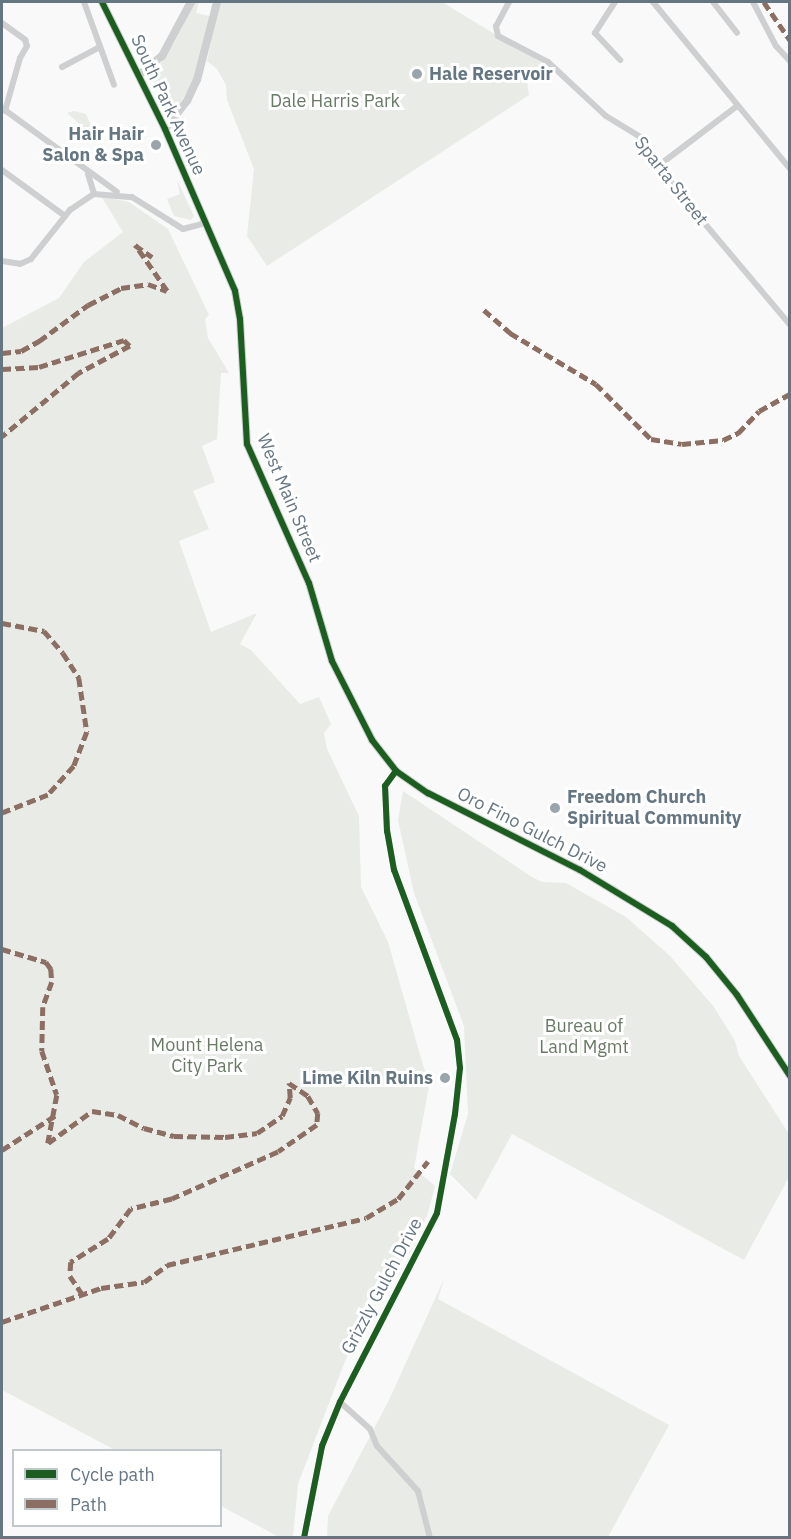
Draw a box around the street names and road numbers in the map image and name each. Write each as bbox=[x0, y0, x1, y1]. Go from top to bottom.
street label: South Park Avenue bbox=[126, 31, 210, 179]
street label: Sparta Street bbox=[630, 132, 712, 230]
street label: West Main Street bbox=[252, 431, 326, 565]
street label: Oro Fino Gulch Drive bbox=[453, 783, 611, 877]
street label: Grizzly Gulch Drive bbox=[337, 1214, 427, 1358]

